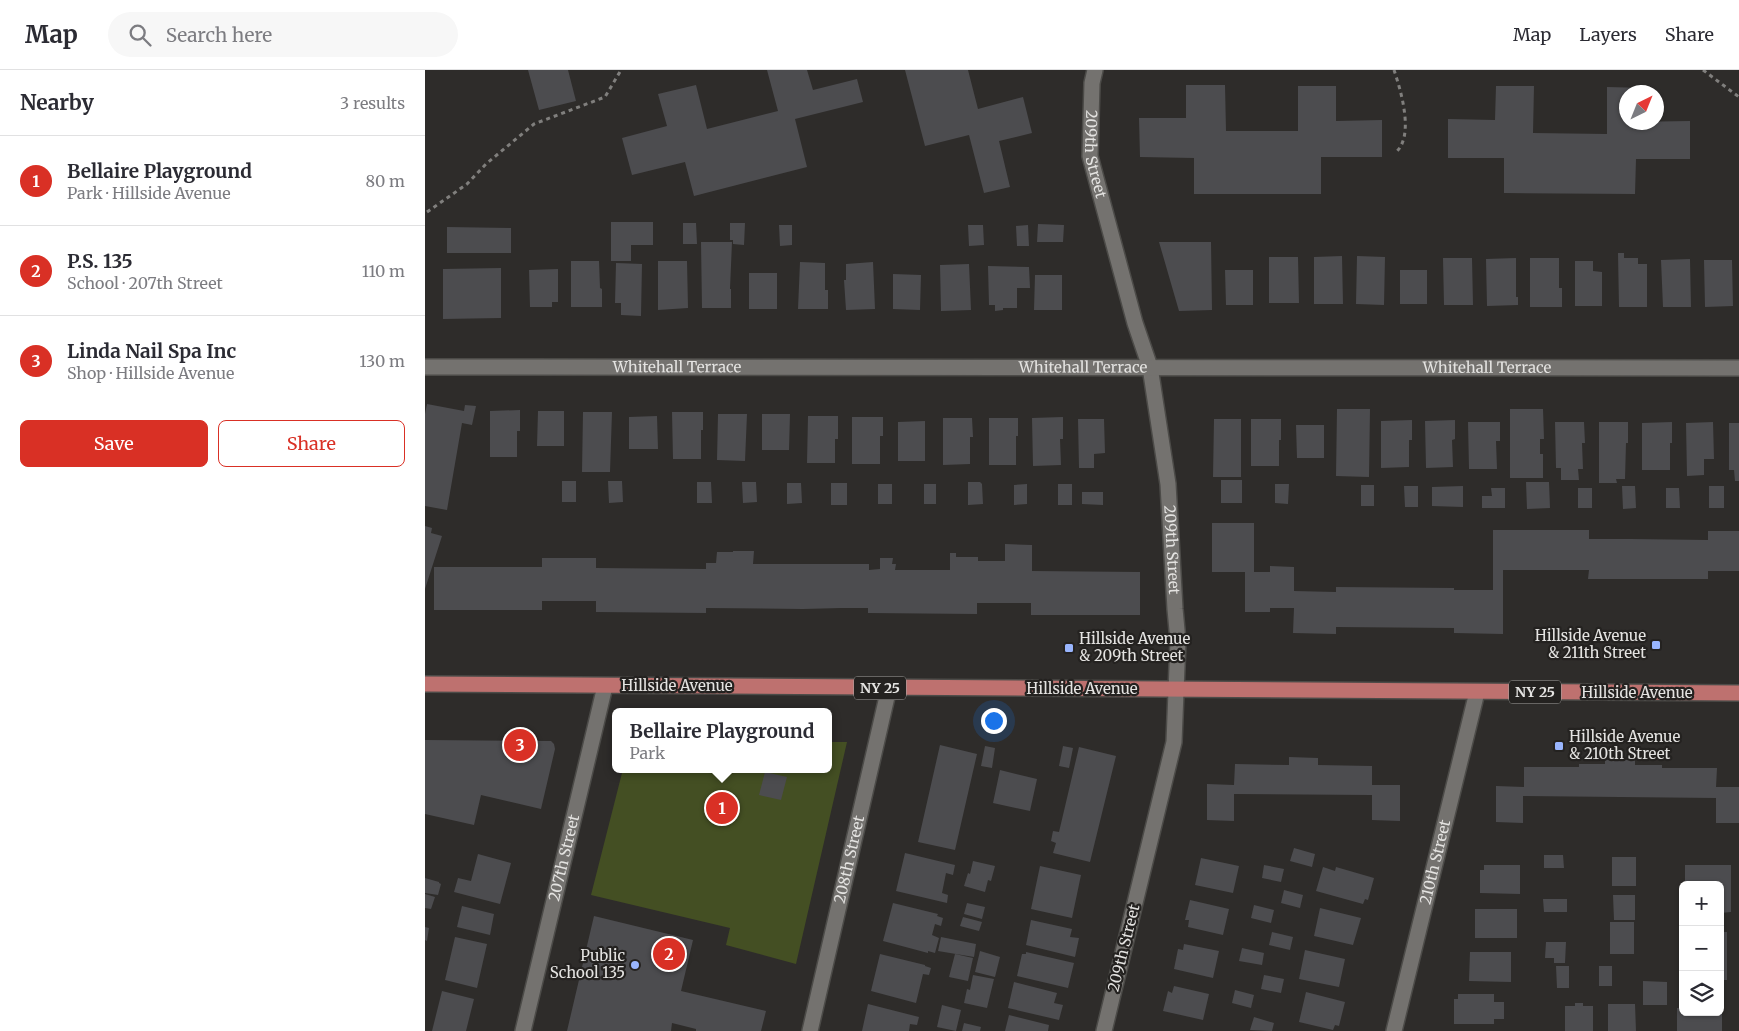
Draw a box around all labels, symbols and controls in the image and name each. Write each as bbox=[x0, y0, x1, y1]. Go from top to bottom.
search box bbox=[108, 12, 458, 57]
text: Map bbox=[25, 19, 78, 50]
icon: search bbox=[126, 21, 154, 49]
text: Search here bbox=[166, 23, 272, 47]
text: Map bbox=[1513, 23, 1551, 46]
text: Layers bbox=[1579, 23, 1637, 46]
text: Share bbox=[1665, 23, 1714, 46]
north arrow bbox=[1619, 85, 1664, 130]
text: Nearby bbox=[20, 89, 94, 116]
text: 3 results bbox=[340, 93, 405, 113]
street label: 209th Street bbox=[1081, 110, 1111, 200]
text: Bellaire Playground bbox=[67, 159, 252, 183]
text: 1 bbox=[32, 171, 40, 191]
text: 80 m bbox=[366, 171, 405, 191]
text: Park · Hillside Avenue bbox=[67, 183, 231, 203]
text: P.S. 135 bbox=[67, 249, 133, 273]
text: 2 bbox=[31, 261, 41, 281]
text: 110 m bbox=[362, 261, 405, 281]
text: School · 207th Street bbox=[67, 273, 223, 293]
text: Linda Nail Spa Inc bbox=[67, 339, 236, 363]
text: 3 bbox=[31, 351, 41, 371]
text: 130 m bbox=[359, 351, 405, 371]
street label: Whitehall Terrace bbox=[612, 357, 742, 376]
street label: Whitehall Terrace bbox=[1018, 357, 1148, 377]
street label: Whitehall Terrace bbox=[1422, 358, 1552, 377]
text: Shop · Hillside Avenue bbox=[67, 363, 234, 383]
button: Save bbox=[20, 420, 208, 467]
button: Share bbox=[218, 420, 405, 467]
street label: 209th Street bbox=[1160, 504, 1184, 595]
place label: Hillside Avenue & 211th Street bbox=[1535, 626, 1646, 662]
place label: Hillside Avenue & 209th Street bbox=[1079, 629, 1190, 665]
marker: Hillside Avenue & 211th Street bbox=[1650, 639, 1662, 651]
marker: Hillside Avenue & 209th Street bbox=[1063, 642, 1075, 654]
street label: Hillside Avenue bbox=[621, 676, 733, 695]
road number: NY 25 bbox=[854, 676, 906, 700]
street label: Hillside Avenue bbox=[1026, 679, 1138, 698]
road number: NY 25 bbox=[1509, 680, 1561, 704]
street label: Hillside Avenue bbox=[1581, 683, 1693, 702]
popup bbox=[612, 708, 832, 773]
your location bbox=[981, 708, 1007, 734]
text: Bellaire Playground bbox=[629, 719, 815, 743]
pin: 3 bbox=[504, 726, 536, 764]
place label: Hillside Avenue & 210th Street bbox=[1569, 727, 1680, 763]
marker: Hillside Avenue & 210th Street bbox=[1553, 740, 1565, 752]
text: Park bbox=[629, 743, 665, 763]
pin: 1 bbox=[706, 789, 738, 827]
street label: 207th Street bbox=[544, 812, 583, 903]
street label: 208th Street bbox=[830, 814, 868, 905]
street label: 210th Street bbox=[1415, 817, 1454, 906]
map controls bbox=[1679, 881, 1724, 1016]
button: + bbox=[1679, 881, 1724, 926]
street label: 209th Street bbox=[1103, 902, 1144, 994]
button: − bbox=[1679, 926, 1724, 971]
pin: 2 bbox=[653, 935, 685, 973]
place label: Public School 135 bbox=[550, 946, 625, 982]
marker: Public School 135 bbox=[629, 959, 641, 971]
button: layers bbox=[1679, 971, 1724, 1016]

